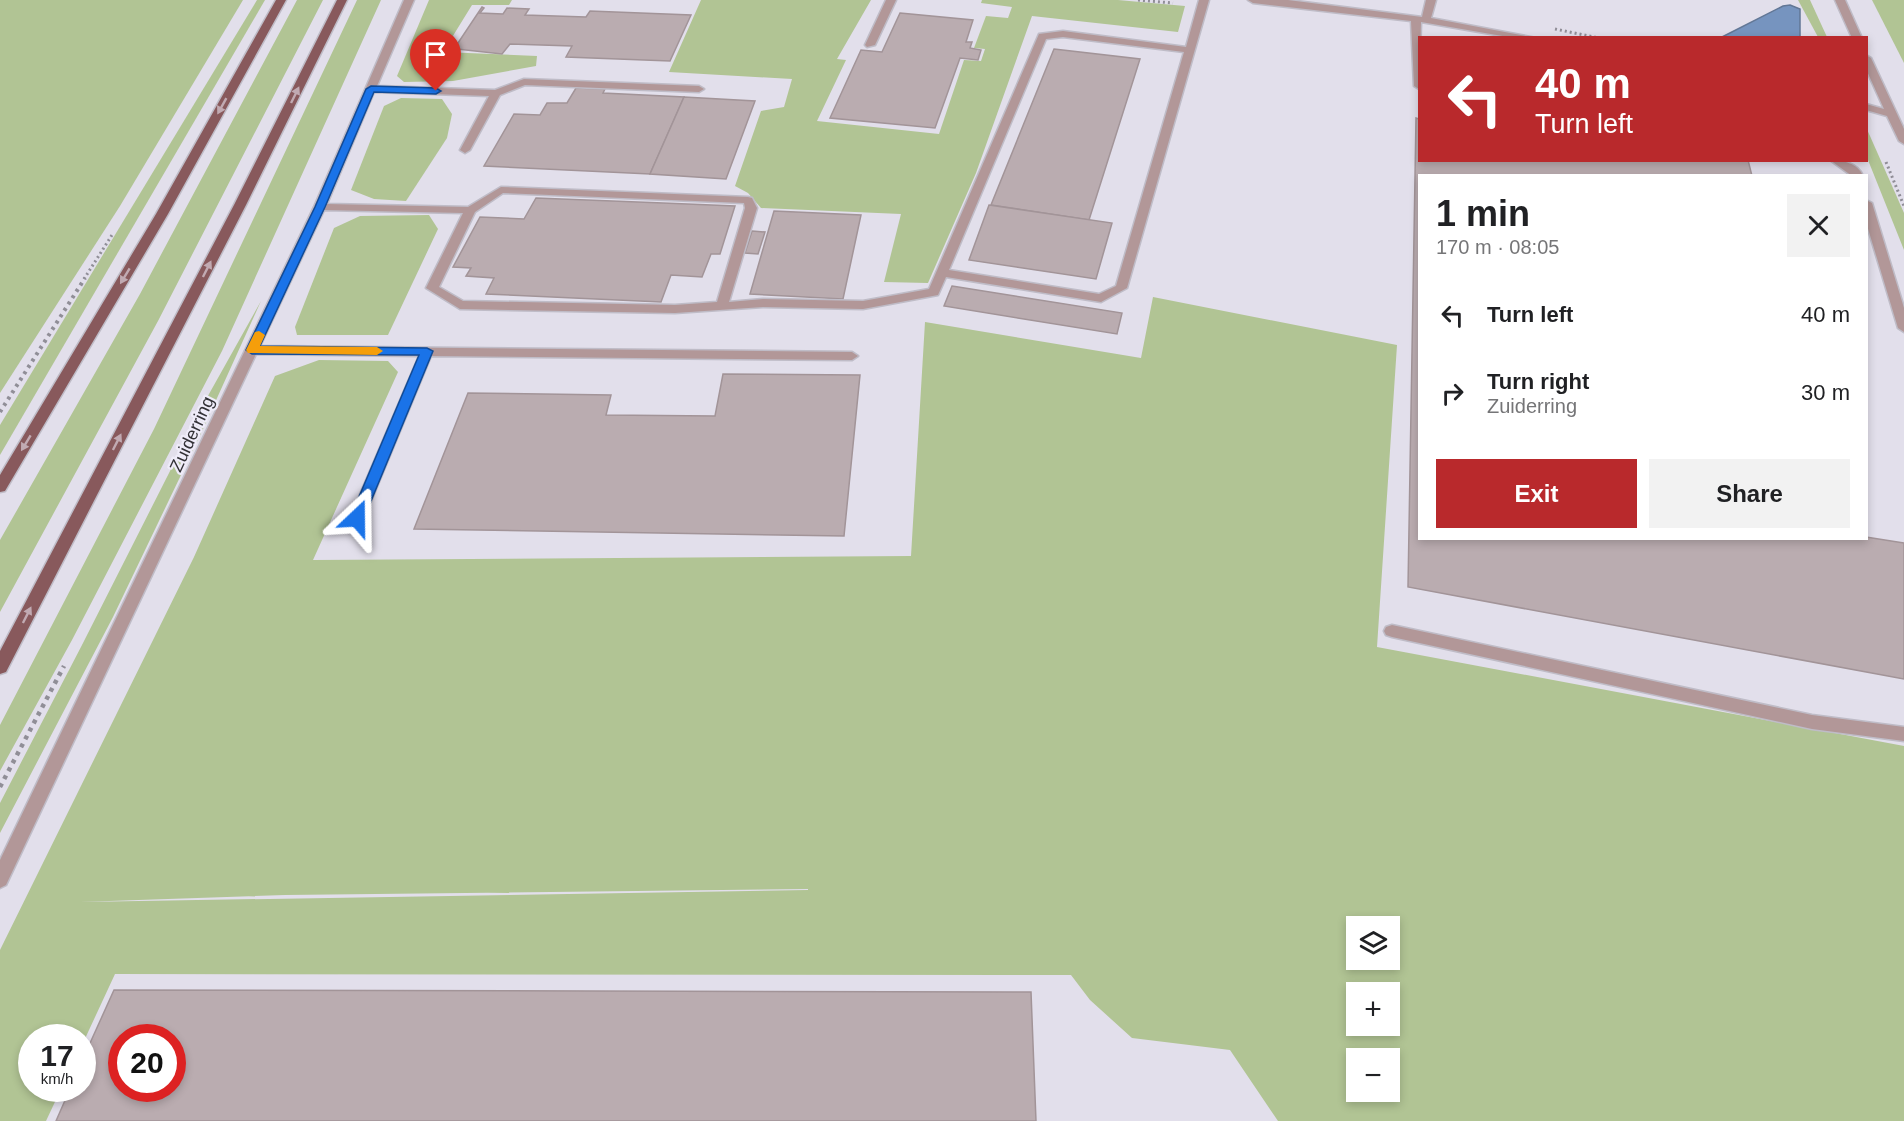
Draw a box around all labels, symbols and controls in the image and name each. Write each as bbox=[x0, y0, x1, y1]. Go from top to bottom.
pin bbox=[410, 29, 461, 91]
icon: arrive bbox=[419, 38, 452, 71]
icon: left bbox=[1436, 60, 1514, 138]
text: 40 m bbox=[1535, 60, 1631, 107]
one-way arrow bbox=[290, 87, 300, 104]
one-way arrow bbox=[217, 98, 227, 115]
text: Turn left bbox=[1535, 109, 1633, 139]
text: 1 min bbox=[1436, 193, 1530, 234]
button: close bbox=[1787, 194, 1850, 257]
text: 170 m · 08:05 bbox=[1436, 236, 1559, 258]
one-way arrow bbox=[202, 261, 212, 278]
one-way arrow bbox=[120, 268, 131, 284]
icon: left bbox=[1436, 299, 1469, 332]
text: Turn left bbox=[1487, 302, 1573, 327]
text: 40 m bbox=[1801, 302, 1850, 327]
text: Turn right bbox=[1487, 369, 1589, 394]
icon: right bbox=[1436, 377, 1469, 410]
text: 30 m bbox=[1801, 380, 1850, 405]
street label: Zuiderring bbox=[166, 393, 218, 475]
text: Zuiderring bbox=[1487, 395, 1577, 417]
one-way arrow bbox=[112, 434, 122, 451]
one-way arrow bbox=[21, 435, 31, 452]
button: Exit bbox=[1436, 459, 1637, 528]
button: Share bbox=[1649, 459, 1850, 528]
position arrow bbox=[325, 486, 389, 550]
one-way arrow bbox=[22, 607, 32, 624]
map controls bbox=[1346, 916, 1400, 1102]
button: layers bbox=[1346, 916, 1400, 970]
button: + bbox=[1346, 982, 1400, 1036]
speed limit sign: 20 bbox=[108, 1024, 186, 1102]
text: 17 bbox=[40, 1039, 74, 1072]
button: − bbox=[1346, 1048, 1400, 1102]
text: km/h bbox=[41, 1070, 73, 1087]

